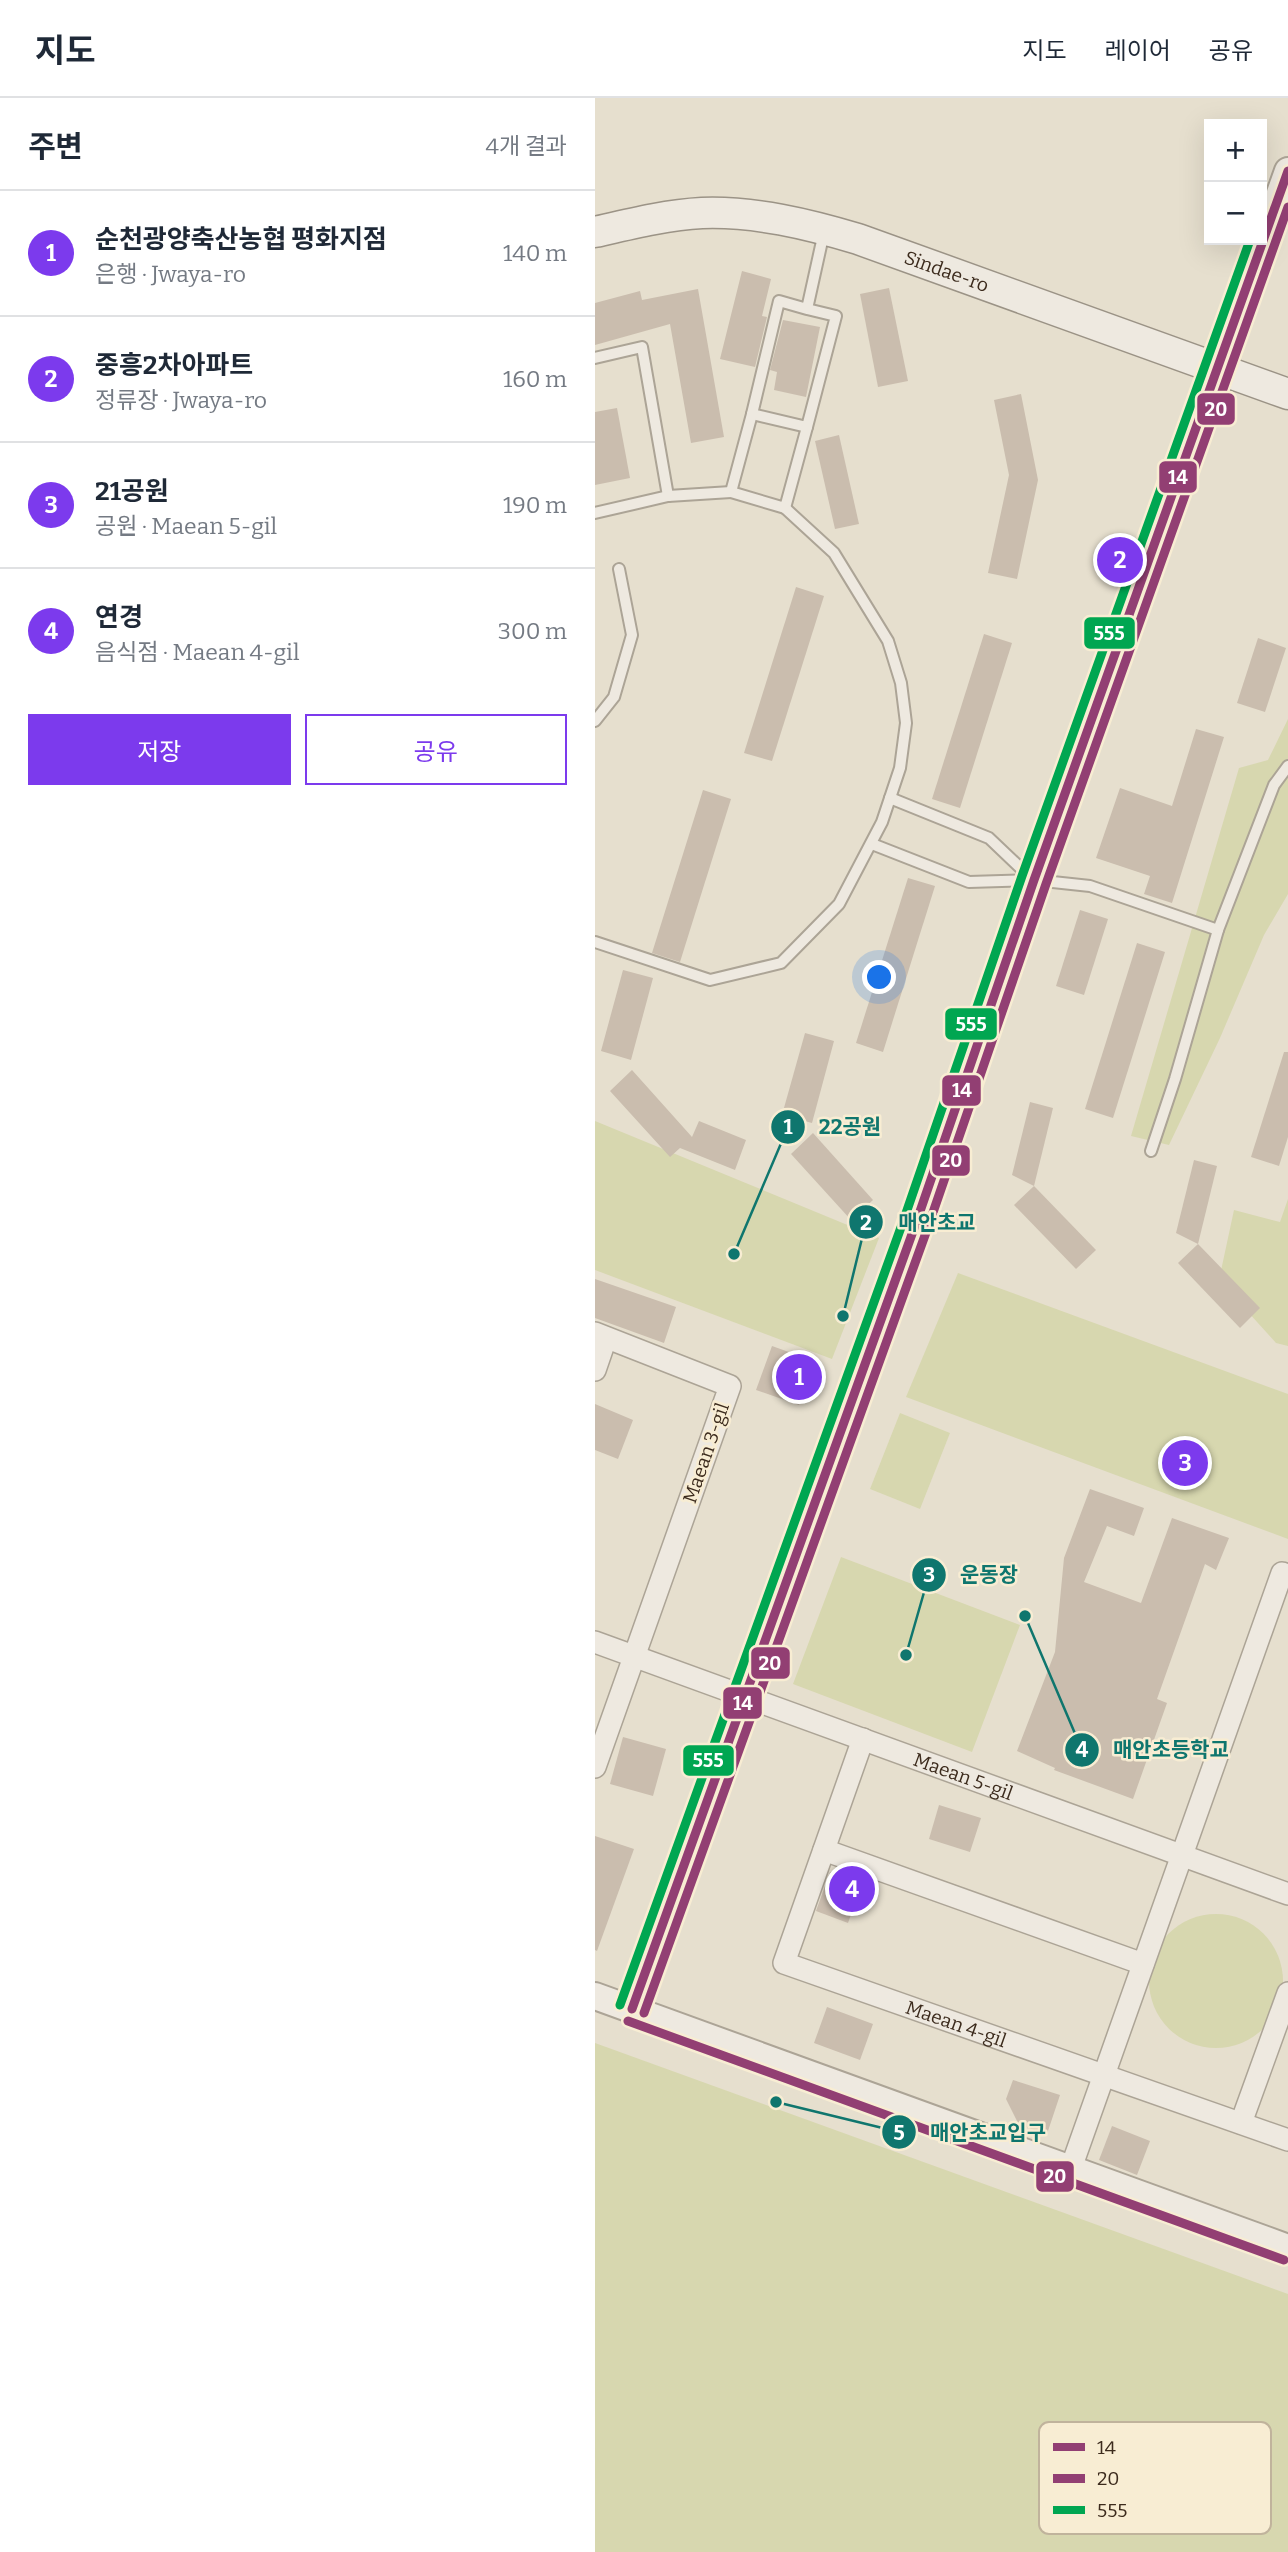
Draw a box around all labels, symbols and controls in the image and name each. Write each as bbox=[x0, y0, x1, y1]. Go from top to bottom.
text: 지도 bbox=[35, 31, 96, 71]
text: 지도 bbox=[1022, 37, 1067, 65]
text: 레이어 bbox=[1105, 37, 1171, 65]
text: 공유 bbox=[1209, 37, 1253, 65]
map controls bbox=[1204, 119, 1267, 245]
button: + bbox=[1204, 119, 1267, 182]
text: 주변 bbox=[28, 129, 83, 165]
text: 4개 결과 bbox=[485, 132, 567, 160]
button: − bbox=[1204, 182, 1267, 245]
text: 순천광양축산농협 평화지점 bbox=[95, 224, 387, 255]
text: 1 bbox=[46, 239, 56, 267]
text: 140 m bbox=[503, 239, 567, 267]
street label: Sindae-ro bbox=[901, 245, 992, 297]
text: 은행 · Jwaya-ro bbox=[95, 260, 246, 288]
text: 중흥2차아파트 bbox=[95, 350, 253, 381]
text: 2 bbox=[45, 365, 57, 393]
text: 160 m bbox=[503, 365, 567, 393]
text: 정류장 · Jwaya-ro bbox=[95, 386, 267, 414]
line badge: 20 bbox=[1196, 392, 1236, 426]
text: 20 bbox=[1205, 398, 1227, 421]
line badge: 14 bbox=[1158, 460, 1198, 494]
text: 14 bbox=[1168, 466, 1188, 489]
text: 21공원 bbox=[95, 476, 169, 507]
text: 3 bbox=[44, 491, 58, 519]
text: 190 m bbox=[503, 491, 567, 519]
text: 공원 · Maean 5-gil bbox=[95, 512, 277, 540]
pin: 2 bbox=[1097, 534, 1143, 586]
text: 연경 bbox=[95, 602, 143, 633]
line badge: 555 bbox=[1083, 616, 1136, 650]
text: 4 bbox=[44, 617, 58, 645]
text: 300 m bbox=[498, 617, 567, 645]
text: 555 bbox=[1093, 622, 1125, 645]
text: 음식점 · Maean 4-gil bbox=[95, 638, 300, 666]
button: 저장 bbox=[28, 714, 291, 785]
button: 공유 bbox=[305, 714, 567, 785]
your location bbox=[862, 960, 896, 994]
line badge: 555 bbox=[944, 1007, 998, 1041]
text: 555 bbox=[955, 1013, 987, 1036]
line badge: 14 bbox=[941, 1074, 982, 1107]
text: 14 bbox=[952, 1079, 972, 1102]
callout: 22공원 bbox=[770, 1106, 896, 1148]
text: 1 bbox=[783, 1114, 793, 1140]
text: 22공원 bbox=[819, 1114, 881, 1140]
line badge: 20 bbox=[931, 1144, 971, 1177]
text: 20 bbox=[940, 1149, 962, 1172]
callout: 매안초교 bbox=[849, 1201, 989, 1243]
text: 2 bbox=[860, 1210, 872, 1236]
text: 매안초교 bbox=[898, 1210, 976, 1236]
pin: 1 bbox=[776, 1351, 822, 1403]
street label: Maean 3-gil bbox=[678, 1400, 734, 1506]
pin: 3 bbox=[1162, 1437, 1208, 1489]
callout: 운동장 bbox=[911, 1554, 1032, 1596]
text: 3 bbox=[923, 1562, 935, 1588]
text: 운동장 bbox=[960, 1562, 1018, 1588]
line badge: 20 bbox=[750, 1646, 791, 1680]
text: 20 bbox=[759, 1652, 781, 1675]
line badge: 14 bbox=[722, 1686, 763, 1720]
text: 14 bbox=[733, 1692, 753, 1715]
callout: 매안초등학교 bbox=[1064, 1729, 1243, 1771]
text: 4 bbox=[1076, 1737, 1089, 1763]
text: 매안초등학교 bbox=[1113, 1737, 1229, 1763]
line badge: 555 bbox=[682, 1744, 735, 1777]
street label: Maean 5-gil bbox=[911, 1747, 1016, 1805]
text: 555 bbox=[692, 1749, 724, 1772]
pin: 4 bbox=[829, 1863, 875, 1915]
street label: Maean 4-gil bbox=[903, 1995, 1010, 2052]
callout: 매안초교입구 bbox=[881, 2111, 1060, 2153]
text: 5 bbox=[893, 2120, 905, 2146]
text: 매안초교입구 bbox=[930, 2120, 1046, 2146]
line badge: 20 bbox=[1035, 2160, 1075, 2193]
text: 20 bbox=[1044, 2165, 1066, 2188]
legend bbox=[1039, 2422, 1271, 2534]
text: 14 bbox=[1097, 2436, 1116, 2459]
text: 20 bbox=[1097, 2467, 1120, 2490]
text: 555 bbox=[1097, 2499, 1127, 2522]

